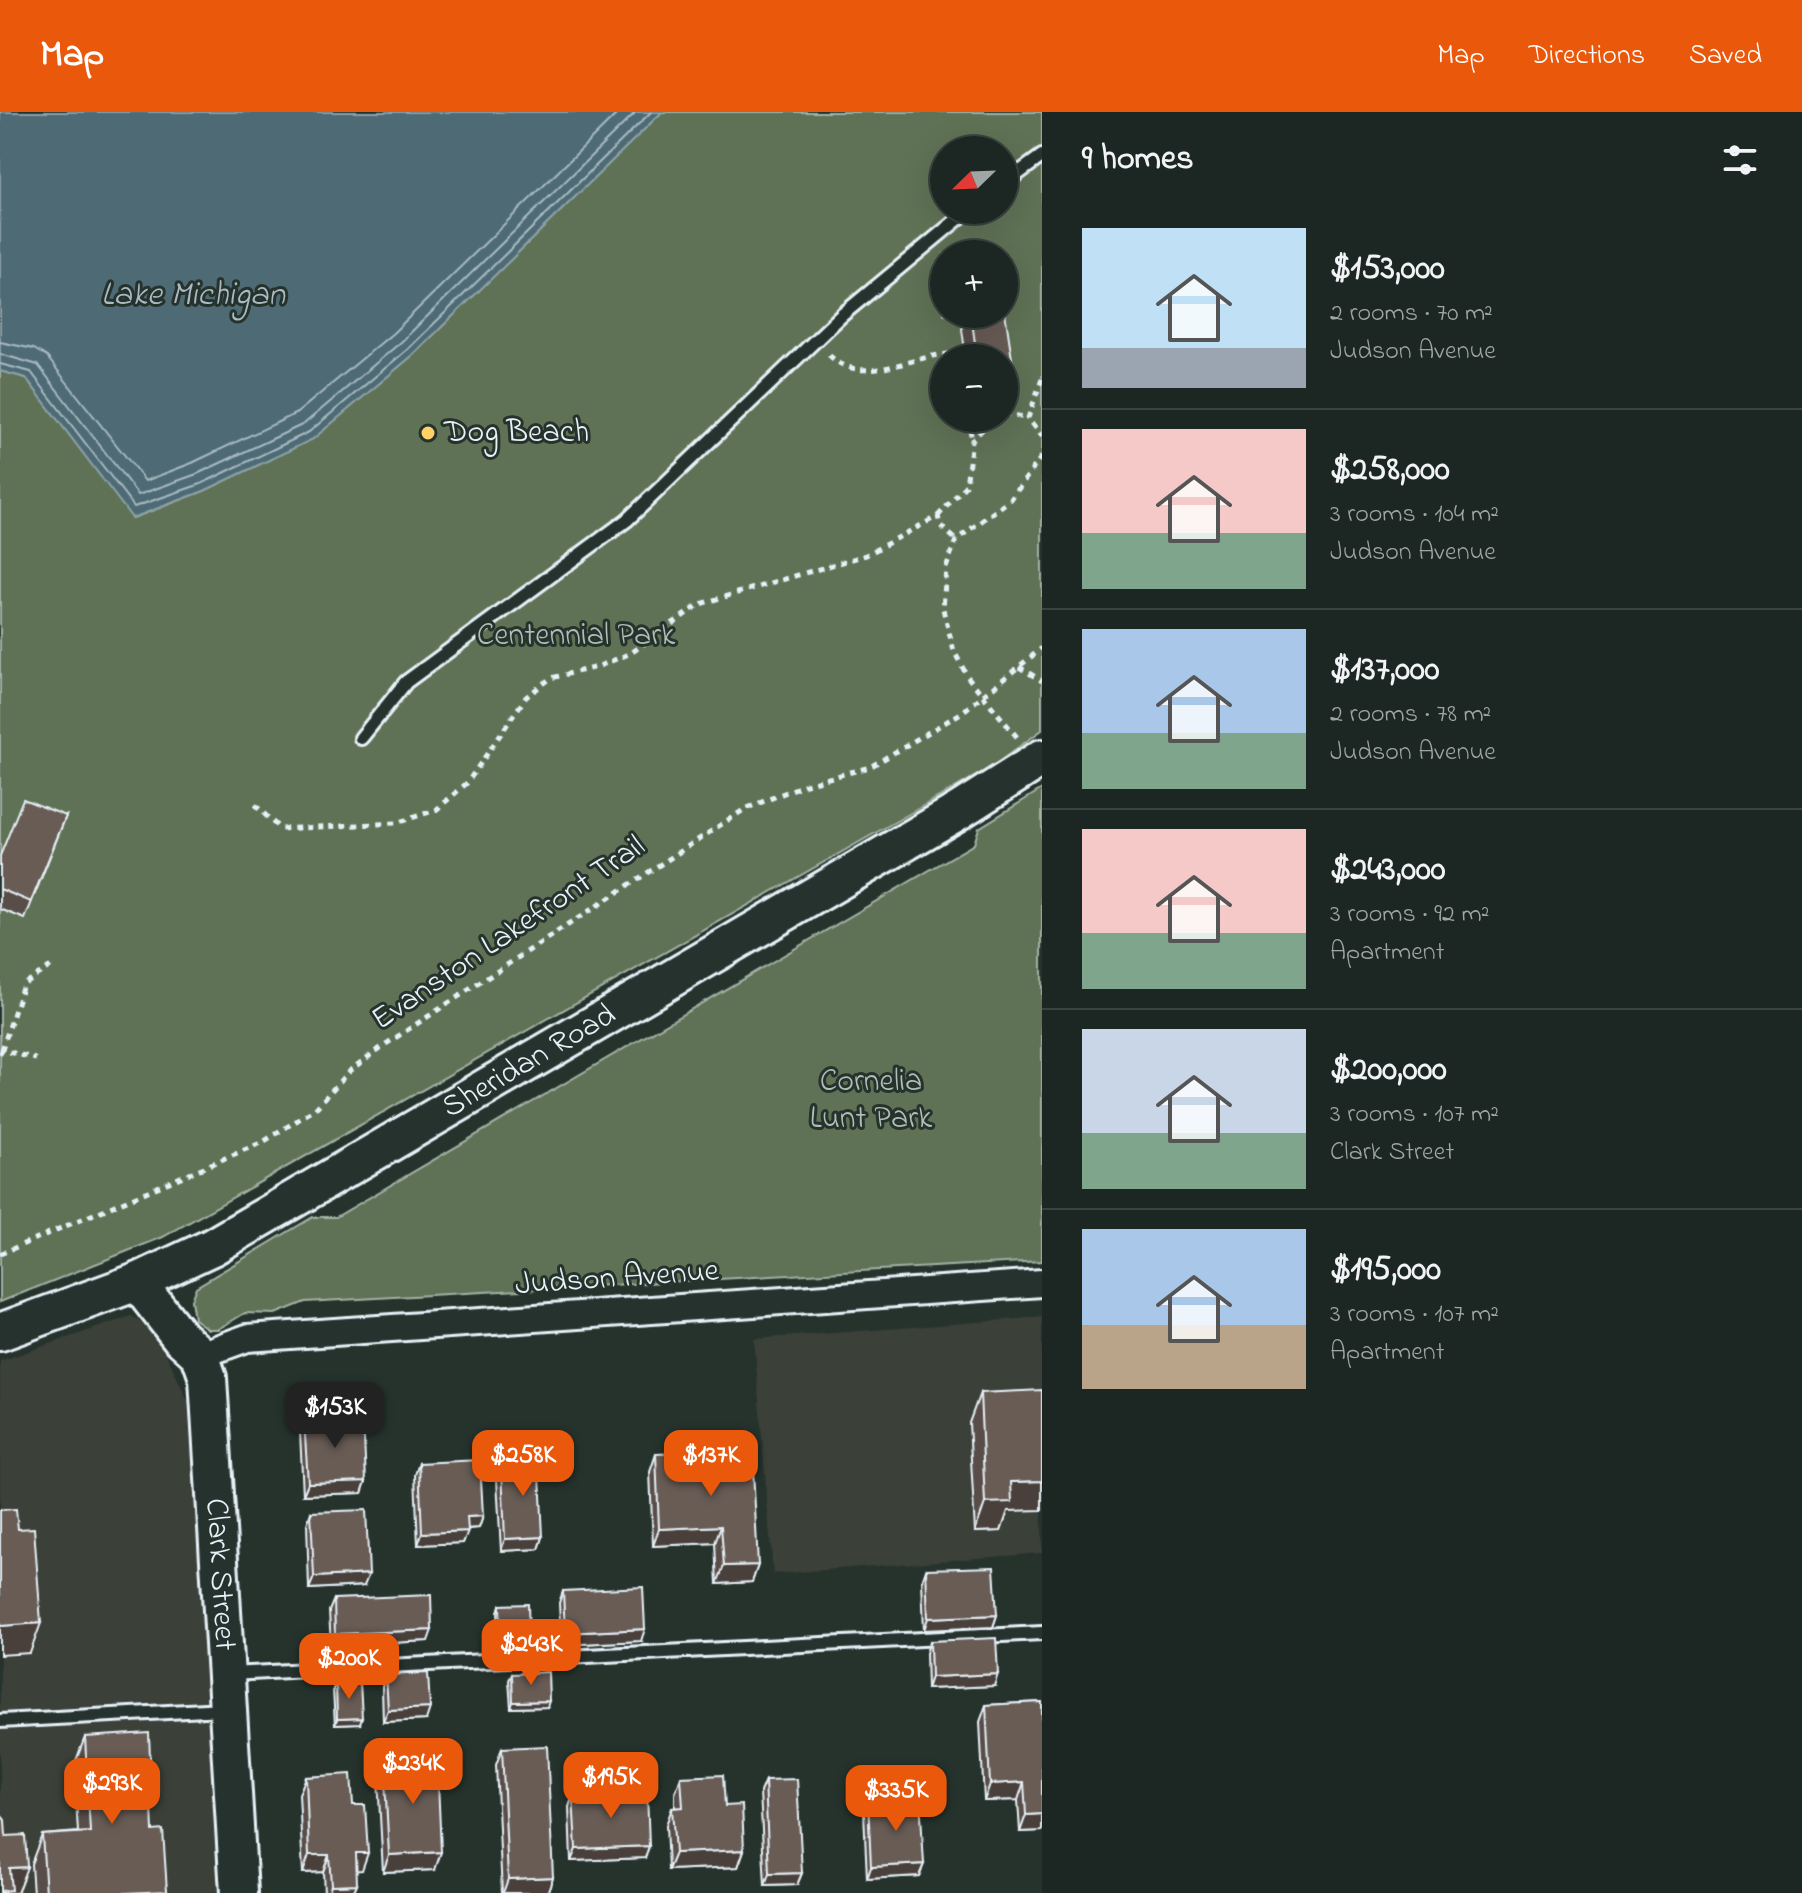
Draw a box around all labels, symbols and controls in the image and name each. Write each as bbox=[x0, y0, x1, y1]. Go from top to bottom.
text: Map bbox=[40, 28, 104, 84]
text: Map bbox=[1437, 36, 1485, 77]
text: Directions bbox=[1529, 36, 1645, 77]
text: Saved bbox=[1689, 36, 1762, 77]
text: 9 homes bbox=[1082, 135, 1194, 185]
north arrow bbox=[930, 136, 1018, 224]
map controls bbox=[930, 136, 1018, 432]
icon: filters bbox=[1718, 138, 1762, 182]
button: + bbox=[930, 240, 1018, 328]
text: $153,000 bbox=[1330, 245, 1445, 295]
icon: home bbox=[1146, 260, 1242, 356]
water label: Lake Michigan bbox=[101, 271, 286, 321]
text: 2 rooms · 70 m² bbox=[1330, 295, 1493, 333]
text: Judson Avenue bbox=[1330, 333, 1496, 371]
button: − bbox=[930, 344, 1018, 432]
place label: Dog Beach bbox=[443, 410, 589, 457]
marker: Dog Beach bbox=[419, 424, 437, 442]
text: $258,000 bbox=[1330, 446, 1450, 496]
icon: home bbox=[1146, 461, 1242, 557]
text: 3 rooms · 104 m² bbox=[1330, 496, 1499, 534]
text: Judson Avenue bbox=[1330, 534, 1496, 572]
park label: Centennial Park bbox=[477, 613, 676, 660]
text: $137,000 bbox=[1330, 646, 1439, 696]
icon: home bbox=[1146, 661, 1242, 757]
text: 2 rooms · 78 m² bbox=[1330, 696, 1491, 734]
text: Judson Avenue bbox=[1330, 734, 1496, 772]
street label: Evanston Lakefront Trail bbox=[363, 825, 655, 1043]
text: $243,000 bbox=[1330, 846, 1445, 896]
icon: home bbox=[1146, 861, 1242, 957]
text: 3 rooms · 92 m² bbox=[1330, 896, 1489, 934]
text: Apartment bbox=[1330, 934, 1444, 972]
street label: Sheridan Road bbox=[433, 992, 625, 1131]
text: $200,000 bbox=[1330, 1046, 1447, 1096]
park label: Cornelia Lunt Park bbox=[810, 1059, 933, 1143]
icon: home bbox=[1146, 1061, 1242, 1157]
text: 3 rooms · 107 m² bbox=[1330, 1096, 1499, 1134]
text: Clark Street bbox=[1330, 1134, 1454, 1172]
text: $195,000 bbox=[1330, 1246, 1441, 1296]
street label: Judson Avenue bbox=[514, 1248, 721, 1310]
icon: home bbox=[1146, 1261, 1242, 1357]
text: 3 rooms · 107 m² bbox=[1330, 1296, 1499, 1334]
text: Apartment bbox=[1330, 1334, 1444, 1372]
pin: $153K bbox=[279, 1382, 391, 1450]
text: $153K bbox=[304, 1389, 366, 1427]
pin: $258K bbox=[467, 1430, 579, 1498]
pin: $137K bbox=[655, 1430, 767, 1498]
text: $258K bbox=[490, 1437, 556, 1475]
text: $137K bbox=[682, 1437, 740, 1475]
street label: Clark Street bbox=[192, 1497, 248, 1653]
pin: $243K bbox=[475, 1619, 587, 1687]
text: $243K bbox=[500, 1626, 562, 1664]
pin: $200K bbox=[293, 1633, 405, 1701]
text: $200K bbox=[317, 1640, 381, 1678]
pin: $234K bbox=[357, 1738, 469, 1806]
text: $234K bbox=[382, 1745, 444, 1783]
pin: $195K bbox=[555, 1752, 667, 1820]
pin: $293K bbox=[56, 1758, 168, 1826]
text: $195K bbox=[581, 1759, 641, 1797]
text: $293K bbox=[82, 1765, 142, 1803]
pin: $335K bbox=[840, 1765, 952, 1833]
text: $335K bbox=[864, 1772, 928, 1810]

